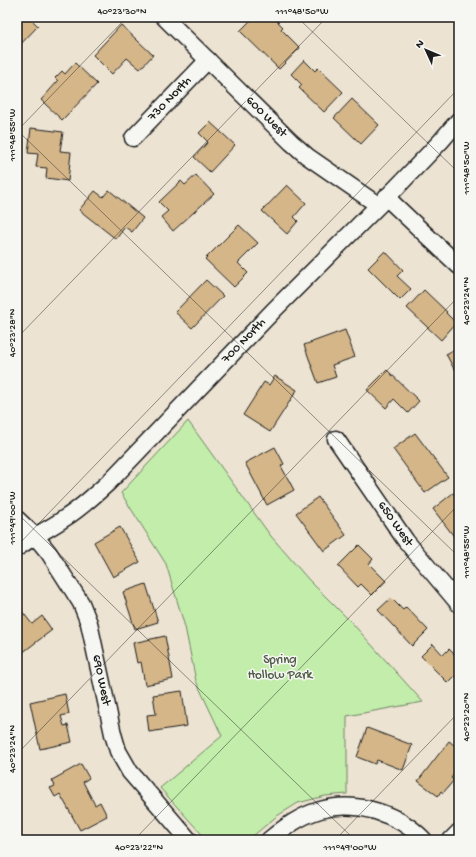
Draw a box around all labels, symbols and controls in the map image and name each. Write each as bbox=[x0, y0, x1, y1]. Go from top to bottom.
text: 40°23'30"N bbox=[97, 6, 147, 18]
text: 111°48'50"W bbox=[275, 6, 329, 18]
north arrow bbox=[406, 30, 446, 70]
text: N bbox=[413, 38, 427, 51]
street label: 730 North bbox=[144, 74, 195, 125]
street label: 600 West bbox=[242, 93, 291, 142]
text: 111°48'55"W bbox=[7, 108, 19, 162]
text: 111°48'50"W bbox=[461, 141, 473, 195]
text: 40°23'24"N bbox=[461, 277, 473, 325]
text: 40°23'28"N bbox=[7, 308, 19, 357]
street label: 700 North bbox=[218, 315, 269, 367]
text: 111°49'00"W bbox=[7, 491, 19, 545]
street label: 650 West bbox=[374, 499, 417, 551]
text: 111°48'55"W bbox=[461, 525, 473, 579]
street label: 690 West bbox=[88, 653, 114, 708]
park label: Spring Hollow Park bbox=[248, 653, 313, 683]
text: 40°23'20"N bbox=[461, 692, 473, 741]
text: 40°23'24"N bbox=[7, 725, 19, 773]
text: 40°23'22"N bbox=[115, 842, 163, 854]
text: 111°49'00"W bbox=[323, 842, 377, 854]

